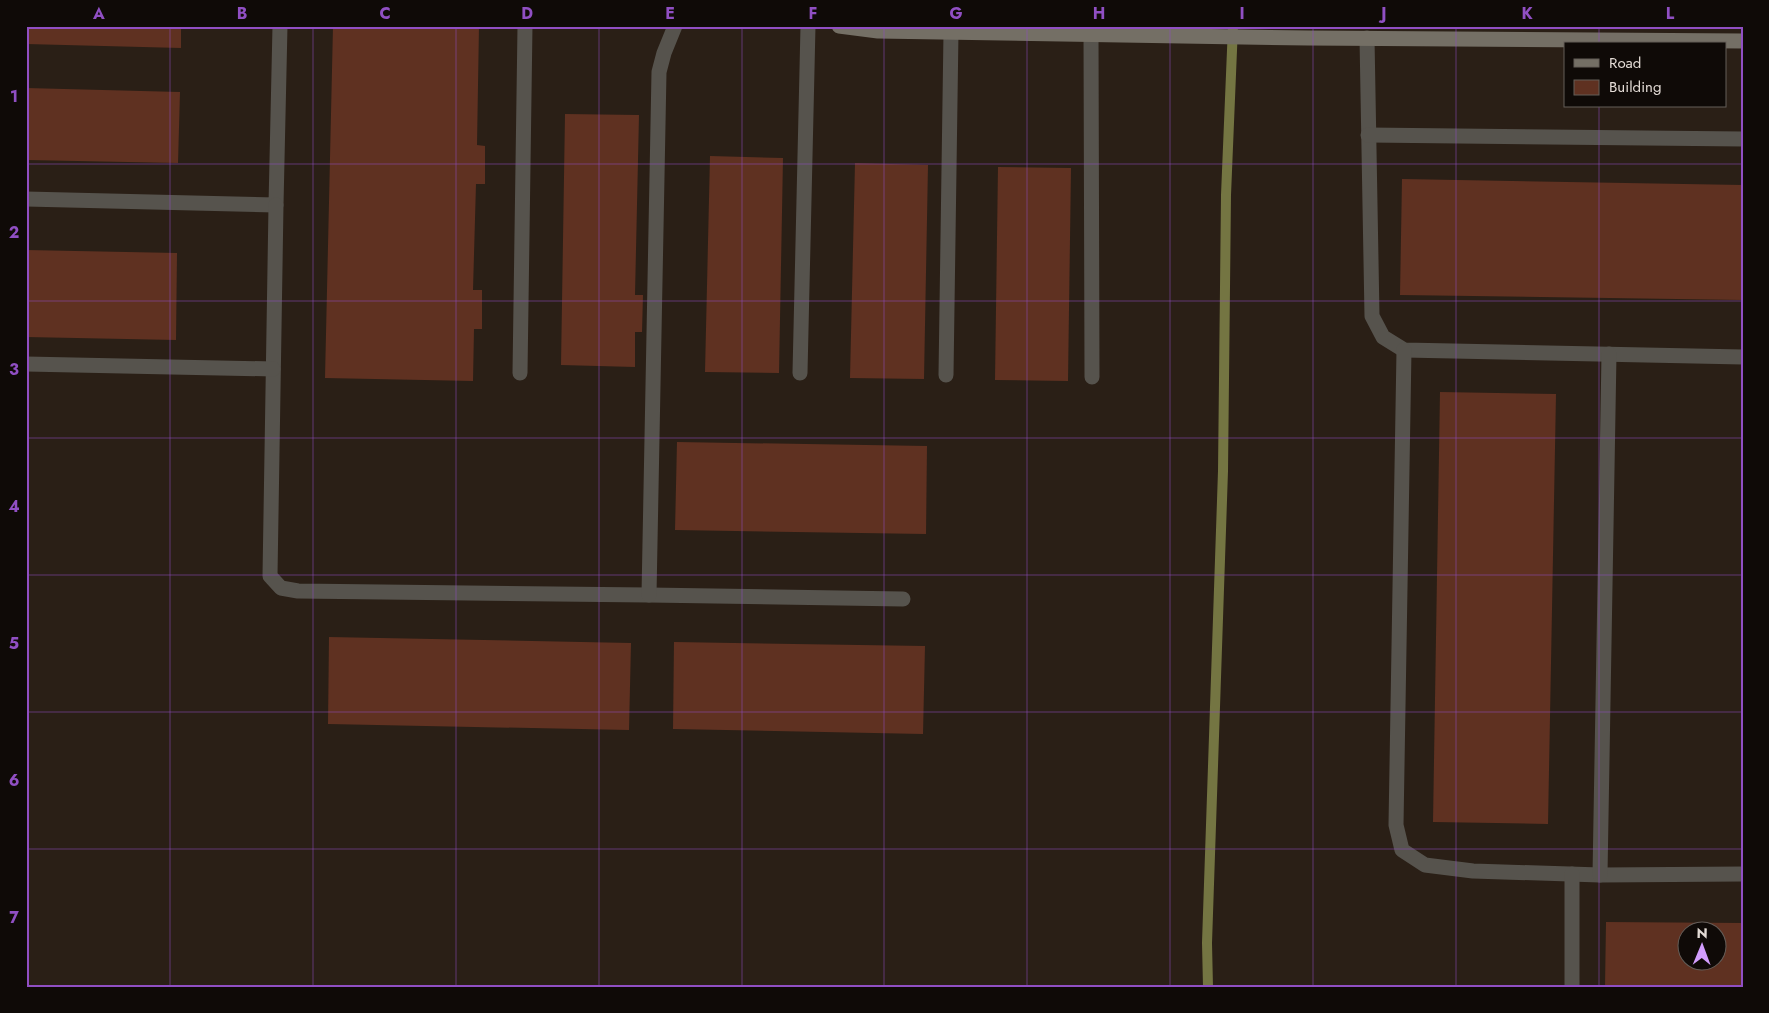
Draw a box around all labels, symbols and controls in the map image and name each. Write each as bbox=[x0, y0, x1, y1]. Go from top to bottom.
text: A bbox=[92, 2, 105, 25]
text: B bbox=[237, 2, 247, 25]
text: C bbox=[379, 2, 391, 25]
text: D bbox=[521, 2, 533, 25]
text: E bbox=[665, 2, 675, 25]
text: F bbox=[809, 2, 817, 25]
text: G bbox=[949, 2, 963, 25]
text: H bbox=[1093, 2, 1105, 25]
text: I bbox=[1239, 2, 1245, 25]
text: J bbox=[1378, 2, 1387, 25]
text: K bbox=[1521, 2, 1533, 25]
text: L bbox=[1666, 2, 1675, 25]
legend bbox=[1564, 42, 1726, 108]
text: Road bbox=[1609, 52, 1641, 74]
text: Building bbox=[1609, 76, 1661, 98]
text: 1 bbox=[10, 85, 18, 108]
text: 2 bbox=[9, 221, 19, 244]
text: 3 bbox=[9, 358, 19, 381]
text: 4 bbox=[8, 495, 20, 518]
text: 5 bbox=[9, 632, 19, 655]
text: 6 bbox=[9, 769, 19, 792]
text: 7 bbox=[9, 906, 19, 929]
north arrow bbox=[1676, 920, 1726, 970]
text: N bbox=[1696, 923, 1708, 943]

